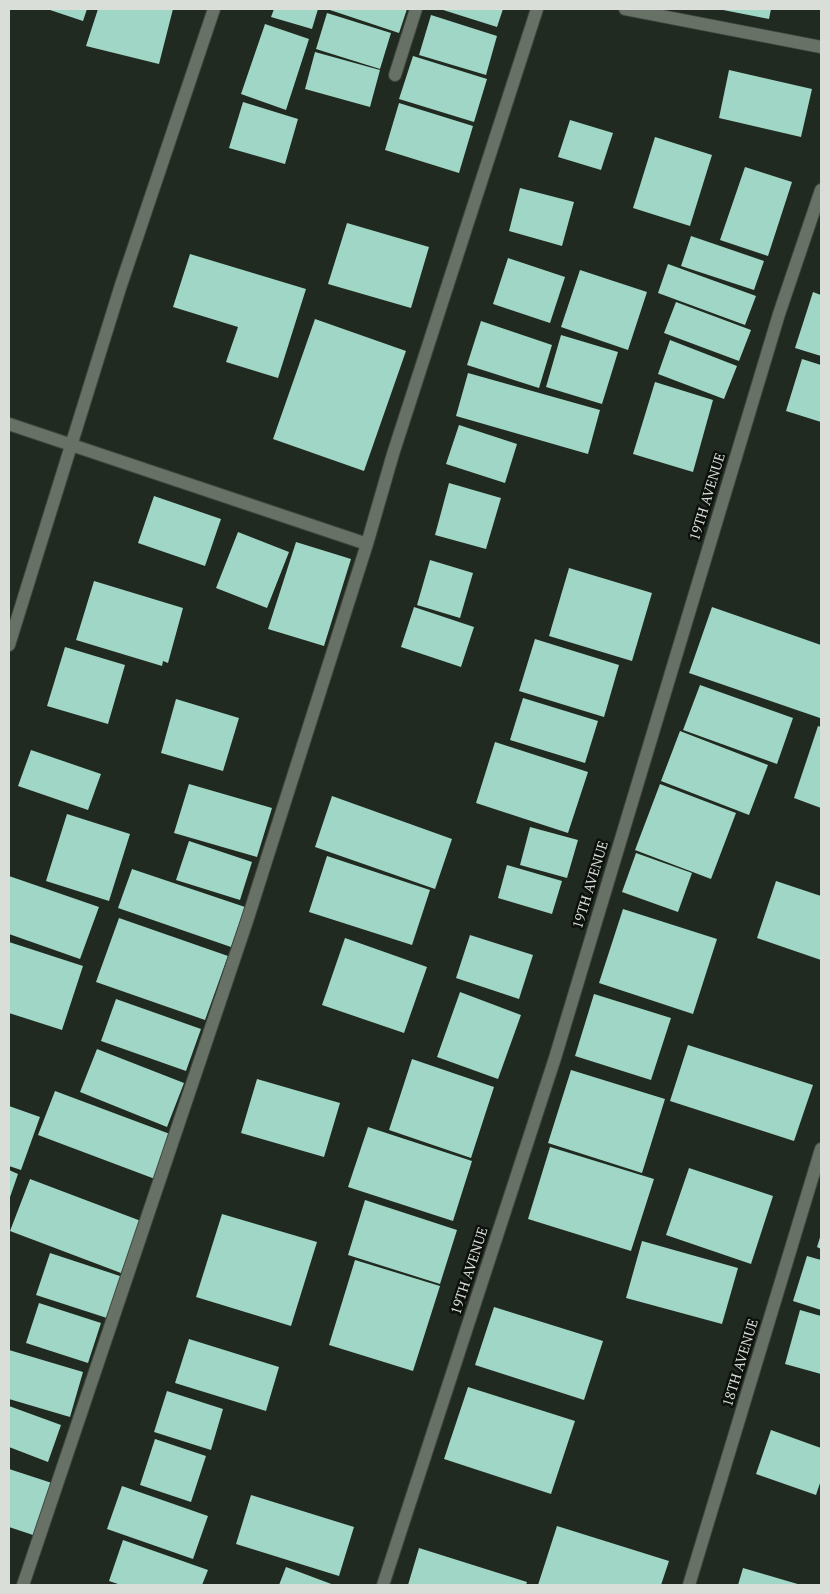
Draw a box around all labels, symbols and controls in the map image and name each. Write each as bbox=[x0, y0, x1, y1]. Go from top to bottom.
street label: 19TH AVENUE bbox=[687, 451, 729, 543]
street label: 19TH AVENUE bbox=[570, 839, 612, 931]
street label: 19TH AVENUE bbox=[448, 1225, 492, 1317]
street label: 18TH AVENUE bbox=[720, 1317, 762, 1409]

